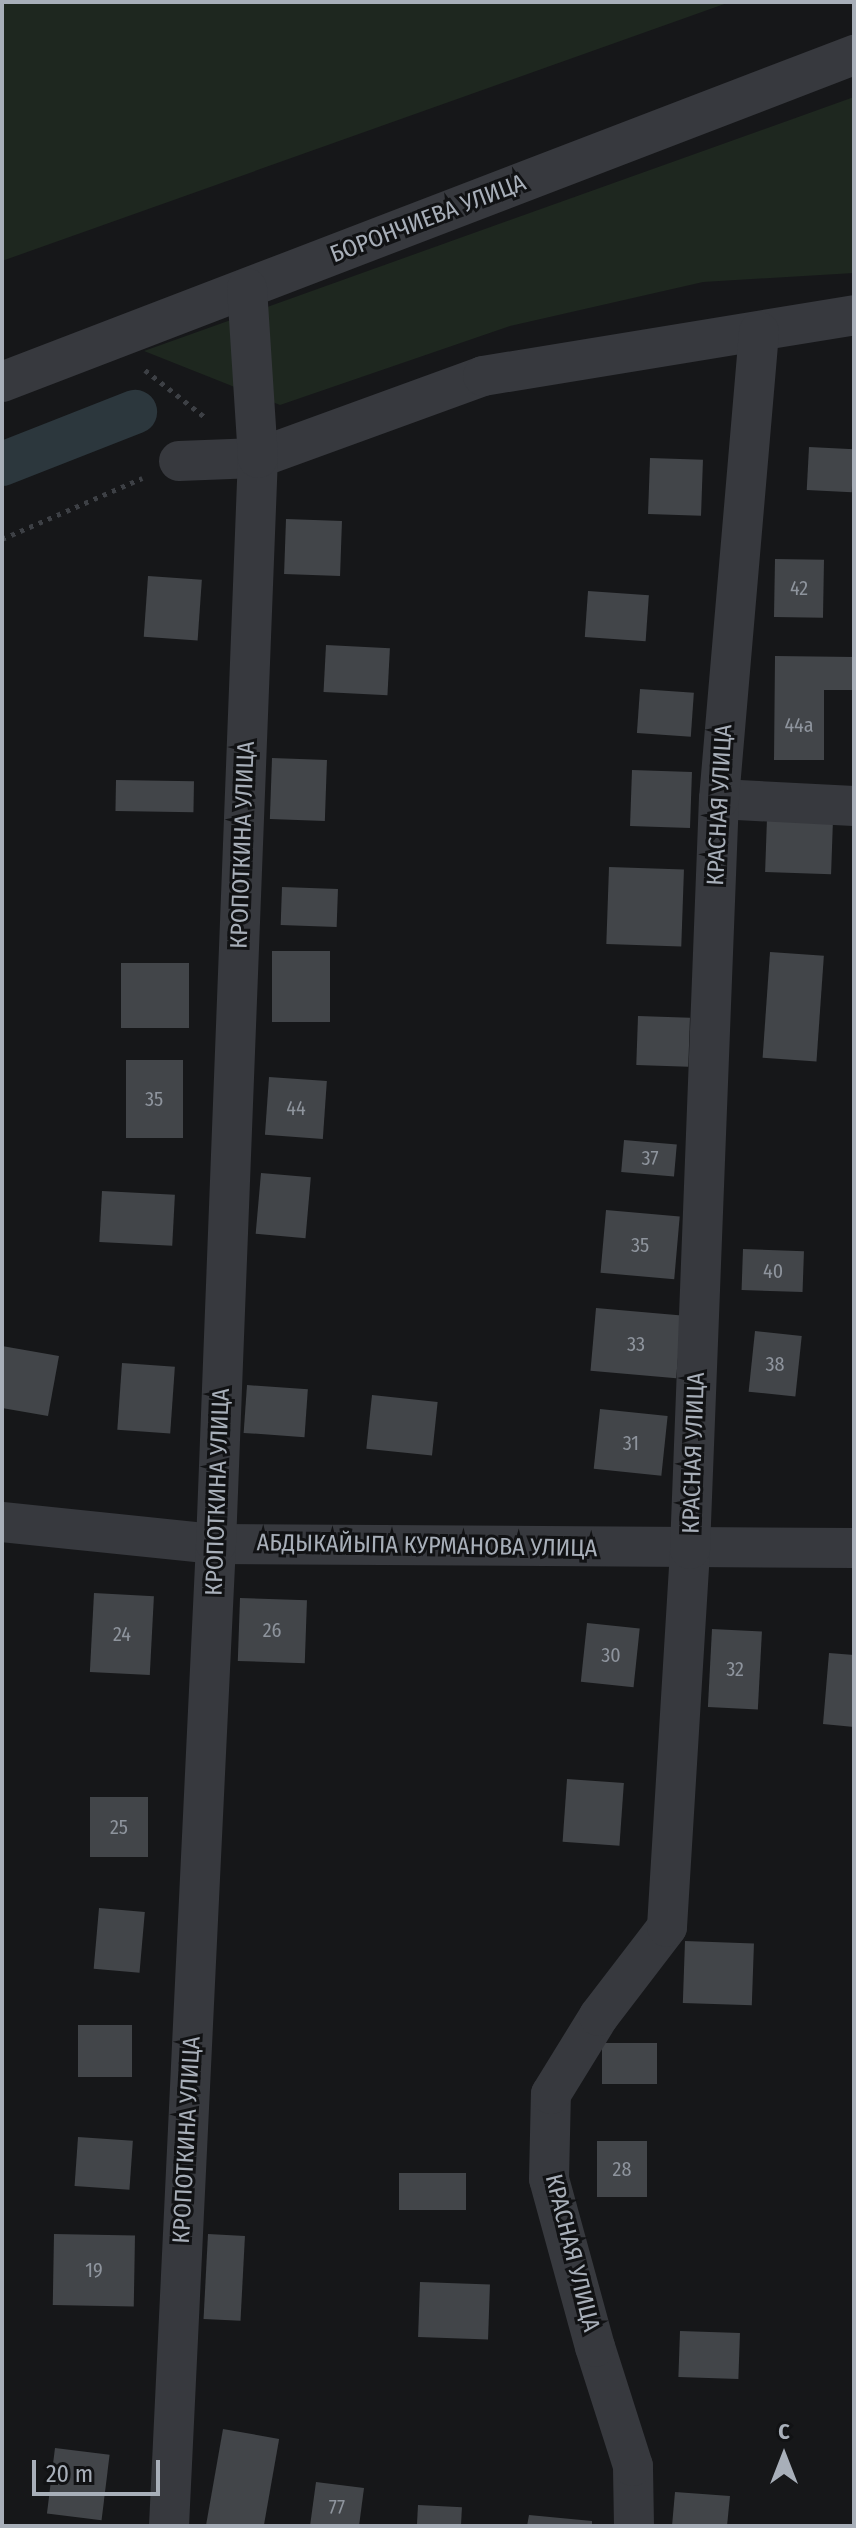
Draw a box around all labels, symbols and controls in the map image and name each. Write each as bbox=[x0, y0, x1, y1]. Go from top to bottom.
street label: БОРОНЧИЕВА УЛИЦА bbox=[326, 168, 530, 270]
house number: 42 bbox=[790, 576, 808, 600]
house number: 44а bbox=[784, 713, 814, 737]
street label: КРАСНАЯ УЛИЦА bbox=[701, 724, 739, 886]
street label: КРОПОТКИНА УЛИЦА bbox=[225, 741, 261, 949]
house number: 35 bbox=[145, 1087, 163, 1111]
house number: 44 bbox=[286, 1096, 306, 1120]
house number: 37 bbox=[641, 1146, 659, 1170]
house number: 35 bbox=[631, 1233, 649, 1257]
house number: 40 bbox=[763, 1259, 783, 1283]
house number: 33 bbox=[627, 1332, 645, 1356]
house number: 38 bbox=[765, 1352, 785, 1376]
street label: КРАСНАЯ УЛИЦА bbox=[677, 1372, 711, 1534]
street label: КРОПОТКИНА УЛИЦА bbox=[200, 1388, 236, 1596]
house number: 31 bbox=[623, 1431, 639, 1455]
street label: АБДЫКАЙЫПА КУРМАНОВА УЛИЦА bbox=[256, 1529, 598, 1563]
house number: 26 bbox=[263, 1618, 281, 1642]
house number: 24 bbox=[113, 1622, 131, 1646]
house number: 30 bbox=[601, 1643, 621, 1667]
house number: 32 bbox=[726, 1657, 744, 1681]
house number: 25 bbox=[110, 1815, 128, 1839]
street label: КРОПОТКИНА УЛИЦА bbox=[167, 2036, 207, 2244]
house number: 28 bbox=[613, 2157, 631, 2181]
street label: КРАСНАЯ УЛИЦА bbox=[539, 2171, 605, 2335]
house number: 19 bbox=[85, 2258, 103, 2282]
north arrow bbox=[744, 2416, 824, 2496]
text: С bbox=[778, 2418, 790, 2445]
scale bar bbox=[36, 2444, 164, 2494]
text: 20 m bbox=[46, 2460, 93, 2488]
house number: 77 bbox=[329, 2495, 345, 2519]

